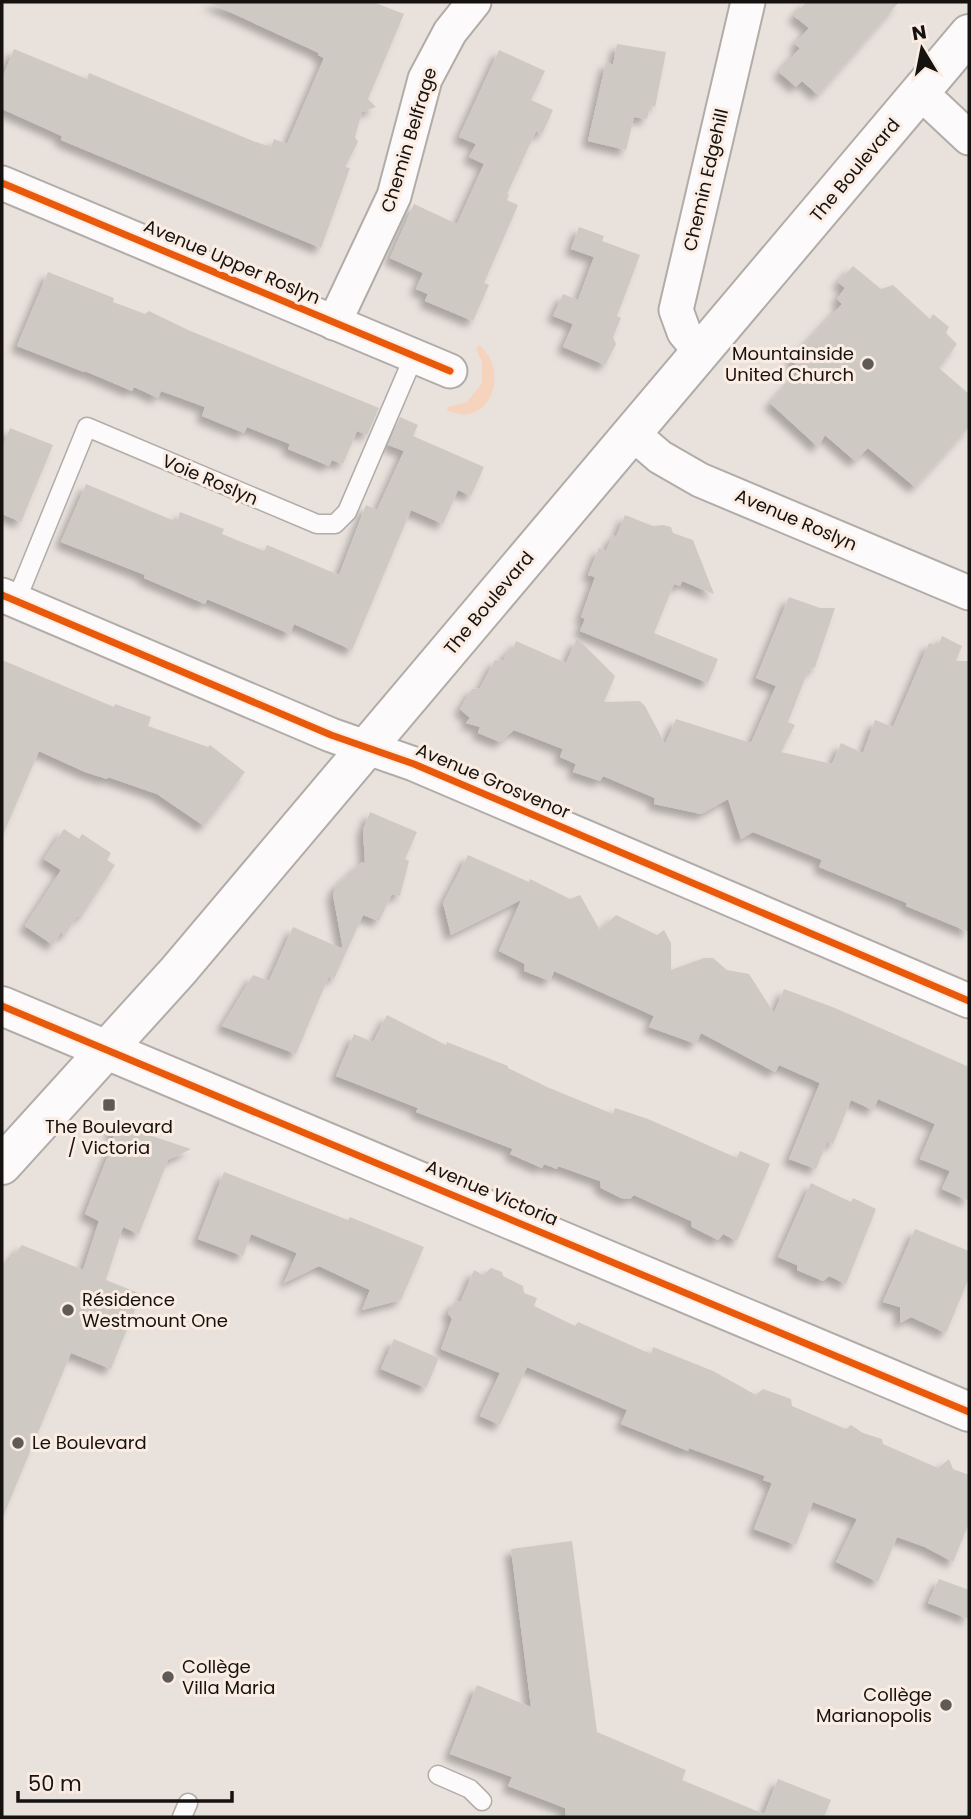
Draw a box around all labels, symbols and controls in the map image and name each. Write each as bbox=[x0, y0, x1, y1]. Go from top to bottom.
north arrow bbox=[887, 14, 957, 84]
text: N bbox=[910, 18, 929, 47]
street label: Chemin Belfrage bbox=[375, 64, 442, 216]
street label: Chemin Edgehill bbox=[677, 106, 734, 254]
street label: The Boulevard bbox=[804, 113, 905, 227]
street label: Avenue Upper Roslyn bbox=[140, 213, 324, 310]
place label: Mountainside United Church bbox=[725, 341, 854, 387]
marker: Mountainside United Church bbox=[860, 356, 876, 372]
street label: Voie Roslyn bbox=[158, 448, 262, 511]
street label: Avenue Roslyn bbox=[731, 483, 861, 557]
street label: The Boulevard bbox=[438, 546, 539, 660]
street label: Avenue Grosvenor bbox=[412, 737, 574, 824]
marker: The Boulevard / Victoria bbox=[101, 1097, 117, 1113]
place label: The Boulevard / Victoria bbox=[45, 1114, 173, 1160]
street label: Avenue Victoria bbox=[422, 1153, 562, 1232]
place label: Résidence Westmount One bbox=[82, 1287, 228, 1333]
marker: Résidence Westmount One bbox=[60, 1302, 76, 1318]
place label: Le Boulevard bbox=[32, 1430, 147, 1455]
marker: Le Boulevard bbox=[10, 1435, 26, 1451]
place label: Collège Villa Maria bbox=[182, 1654, 275, 1700]
marker: Collège Villa Maria bbox=[160, 1669, 176, 1685]
place label: Collège Marianopolis bbox=[816, 1682, 932, 1728]
marker: Collège Marianopolis bbox=[938, 1697, 954, 1713]
scale bar bbox=[18, 1759, 231, 1803]
text: 50 m bbox=[28, 1769, 82, 1798]

